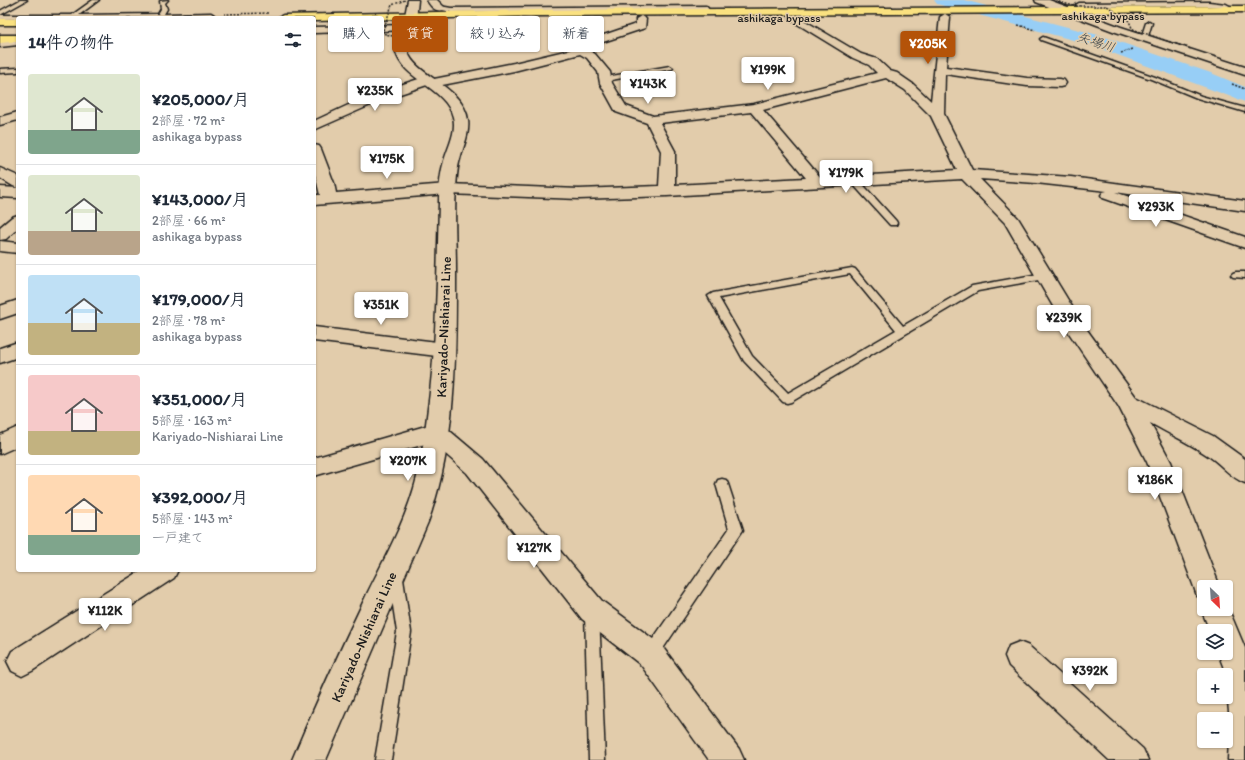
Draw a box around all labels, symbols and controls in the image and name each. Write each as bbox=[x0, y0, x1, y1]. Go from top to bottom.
street label: ashikaga bypass bbox=[1061, 9, 1145, 23]
street label: ashikaga bypass bbox=[737, 11, 821, 25]
chip: 購入 bbox=[328, 16, 384, 52]
chip: 賃貸 bbox=[392, 16, 448, 52]
chip: 絞り込み bbox=[456, 16, 540, 52]
chip: 新着 bbox=[548, 16, 604, 52]
icon: filters bbox=[282, 29, 304, 51]
water label: 矢場川 bbox=[1075, 29, 1117, 55]
pin: ¥205K bbox=[900, 31, 956, 65]
text: 14件の物件 bbox=[28, 32, 114, 52]
text: ¥205K bbox=[909, 36, 947, 51]
pin: ¥199K bbox=[740, 57, 796, 91]
text: ¥199K bbox=[750, 62, 786, 77]
pin: ¥143K bbox=[620, 71, 676, 105]
text: ¥143K bbox=[630, 76, 666, 91]
pin: ¥235K bbox=[347, 78, 403, 112]
text: ¥235K bbox=[357, 83, 393, 98]
text: ¥205,000/月 bbox=[152, 89, 249, 109]
icon: home bbox=[60, 90, 108, 138]
text: 2部屋 · 72 m² bbox=[152, 113, 225, 128]
text: ashikaga bypass bbox=[152, 129, 242, 144]
pin: ¥175K bbox=[359, 146, 415, 180]
text: ¥175K bbox=[370, 151, 404, 166]
pin: ¥179K bbox=[818, 160, 874, 194]
text: ¥179K bbox=[829, 165, 863, 180]
text: ¥143,000/月 bbox=[152, 189, 249, 209]
icon: home bbox=[60, 191, 108, 239]
pin: ¥293K bbox=[1128, 194, 1184, 228]
text: ¥293K bbox=[1138, 199, 1174, 214]
text: 2部屋 · 66 m² bbox=[152, 213, 225, 228]
text: ashikaga bypass bbox=[152, 229, 242, 244]
street label: Kariyado-Nishiarai Line bbox=[433, 256, 455, 398]
text: ¥179,000/月 bbox=[152, 289, 246, 309]
icon: home bbox=[60, 291, 108, 339]
pin: ¥351K bbox=[353, 292, 409, 326]
text: ¥351K bbox=[363, 297, 399, 312]
pin: ¥239K bbox=[1036, 305, 1092, 339]
text: ¥239K bbox=[1046, 310, 1082, 325]
text: 2部屋 · 78 m² bbox=[152, 313, 225, 328]
text: ashikaga bypass bbox=[152, 329, 242, 344]
text: ¥351,000/月 bbox=[152, 389, 247, 409]
icon: home bbox=[60, 391, 108, 439]
text: 5部屋 · 163 m² bbox=[152, 413, 232, 428]
text: Kariyado-Nishiarai Line bbox=[152, 429, 283, 444]
pin: ¥207K bbox=[380, 448, 436, 482]
text: ¥207K bbox=[390, 453, 426, 468]
pin: ¥186K bbox=[1127, 467, 1183, 501]
text: ¥186K bbox=[1137, 472, 1173, 487]
text: ¥392,000/月 bbox=[152, 487, 248, 507]
icon: home bbox=[60, 491, 108, 539]
text: 5部屋 · 143 m² bbox=[152, 511, 233, 526]
text: 一戸建て bbox=[152, 530, 204, 545]
pin: ¥127K bbox=[506, 535, 562, 569]
text: ¥127K bbox=[517, 540, 551, 555]
street label: Kariyado-Nishiarai Line bbox=[328, 569, 401, 705]
north arrow bbox=[1197, 580, 1233, 616]
map controls bbox=[1197, 580, 1233, 748]
pin: ¥112K bbox=[77, 598, 133, 632]
text: ¥112K bbox=[88, 603, 122, 618]
button: layers bbox=[1197, 624, 1233, 660]
pin: ¥392K bbox=[1062, 658, 1118, 692]
text: ¥392K bbox=[1072, 663, 1108, 678]
button: + bbox=[1197, 668, 1233, 704]
button: − bbox=[1197, 712, 1233, 748]

